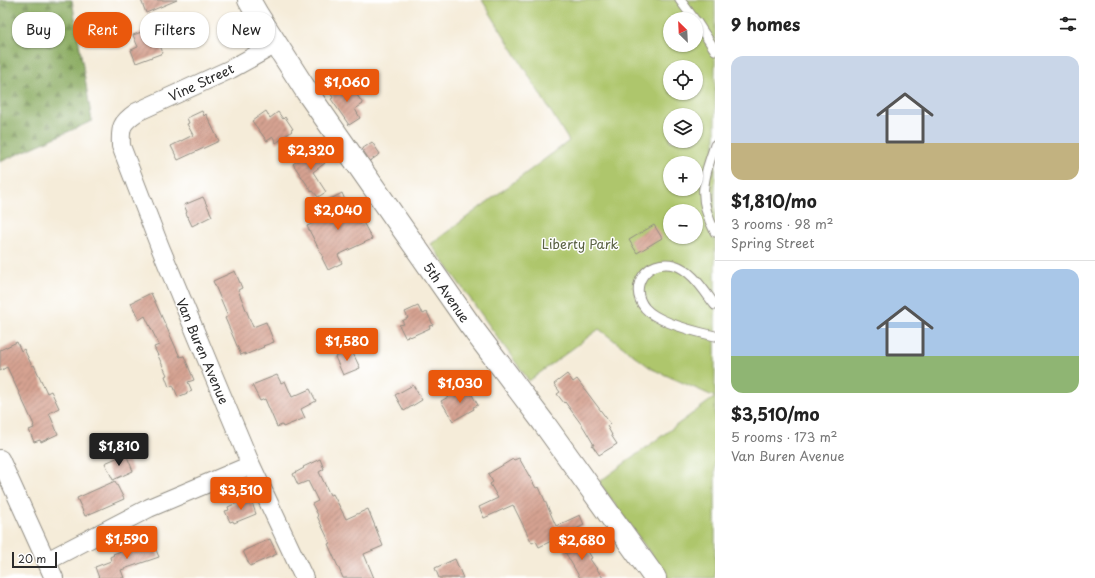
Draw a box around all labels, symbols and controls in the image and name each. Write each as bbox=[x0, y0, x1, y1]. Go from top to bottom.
text: 9 homes bbox=[731, 11, 800, 37]
chip: Buy bbox=[12, 12, 65, 48]
chip: Rent bbox=[73, 12, 132, 48]
chip: Filters bbox=[140, 12, 209, 48]
chip: New bbox=[217, 12, 275, 48]
north arrow bbox=[663, 12, 703, 52]
map controls bbox=[663, 12, 703, 244]
icon: filters bbox=[1057, 13, 1079, 35]
street label: Vine Street bbox=[165, 59, 237, 105]
button: locate bbox=[663, 60, 703, 100]
pin: $1,060 bbox=[314, 69, 380, 103]
text: $1,060 bbox=[324, 72, 370, 91]
icon: home bbox=[869, 82, 941, 154]
button: layers bbox=[663, 108, 703, 148]
pin: $2,320 bbox=[278, 137, 344, 171]
text: $2,320 bbox=[287, 140, 335, 159]
button: + bbox=[663, 156, 703, 196]
text: $1,810/mo bbox=[731, 188, 817, 214]
pin: $2,040 bbox=[305, 197, 371, 231]
text: $2,040 bbox=[314, 200, 362, 219]
button: − bbox=[663, 204, 703, 244]
text: 3 rooms · 98 m² bbox=[731, 214, 833, 233]
text: Spring Street bbox=[731, 233, 815, 252]
park label: Liberty Park bbox=[542, 234, 618, 253]
street label: 5th Avenue bbox=[419, 258, 475, 326]
street label: Van Buren Avenue bbox=[172, 295, 234, 407]
icon: home bbox=[869, 295, 941, 367]
pin: $1,580 bbox=[314, 328, 380, 362]
text: $1,580 bbox=[325, 331, 369, 350]
pin: $1,030 bbox=[427, 370, 493, 404]
text: $1,030 bbox=[437, 373, 483, 392]
text: $3,510/mo bbox=[731, 401, 819, 427]
text: 5 rooms · 173 m² bbox=[731, 427, 837, 446]
pin: $1,810 bbox=[86, 433, 152, 467]
text: $1,810 bbox=[98, 436, 140, 455]
text: Van Buren Avenue bbox=[731, 446, 844, 465]
pin: $3,510 bbox=[208, 477, 274, 511]
text: $3,510 bbox=[219, 480, 263, 499]
pin: $1,590 bbox=[94, 526, 160, 560]
pin: $2,680 bbox=[549, 527, 615, 561]
text: $1,590 bbox=[105, 529, 149, 548]
text: $2,680 bbox=[559, 530, 605, 549]
scale bar bbox=[12, 550, 57, 569]
text: 20 m bbox=[18, 550, 46, 567]

